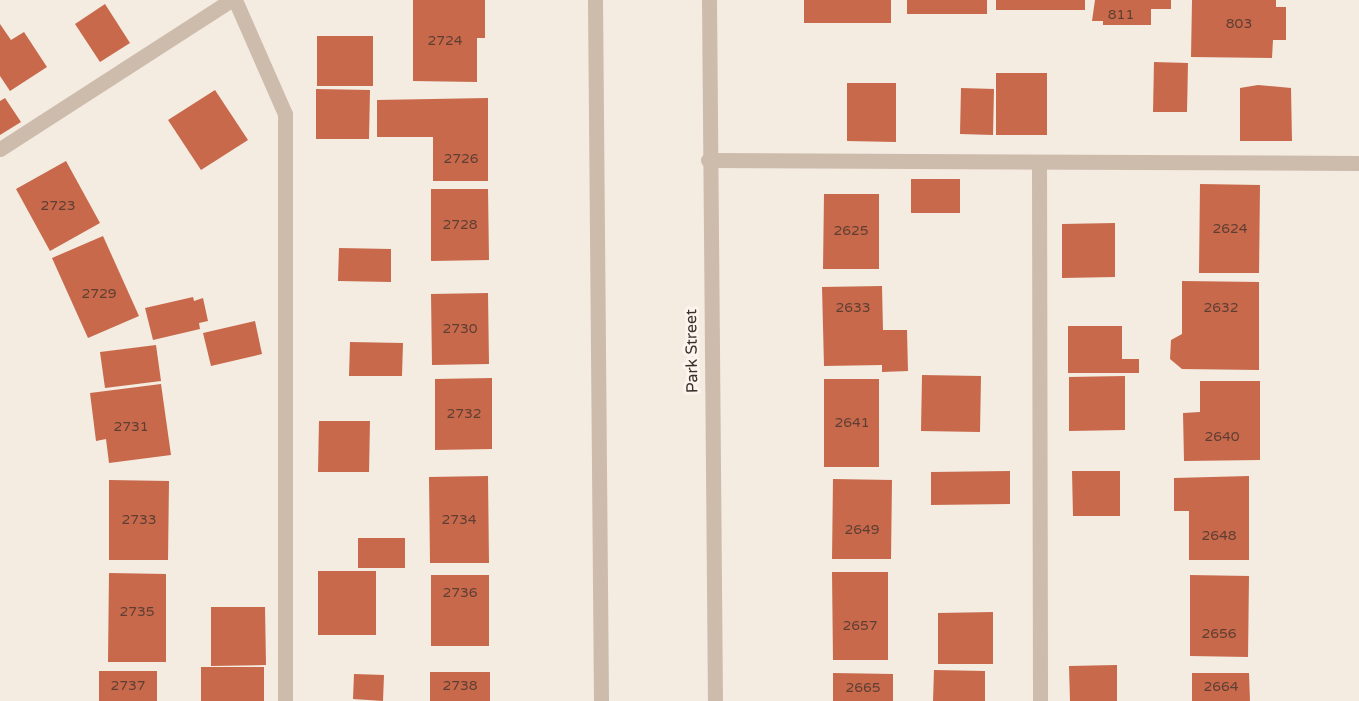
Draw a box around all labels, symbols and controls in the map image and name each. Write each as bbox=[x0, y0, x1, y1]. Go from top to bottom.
house number: 811 bbox=[1108, 7, 1134, 23]
house number: 803 bbox=[1226, 16, 1252, 32]
house number: 2724 bbox=[427, 33, 463, 49]
house number: 2726 bbox=[443, 151, 479, 167]
house number: 2723 bbox=[40, 198, 76, 214]
house number: 2728 bbox=[442, 217, 478, 233]
house number: 2624 bbox=[1212, 221, 1248, 237]
house number: 2625 bbox=[833, 223, 869, 239]
house number: 2729 bbox=[81, 286, 117, 302]
house number: 2633 bbox=[835, 300, 871, 316]
house number: 2632 bbox=[1203, 300, 1239, 316]
street label: Park Street bbox=[682, 309, 702, 393]
house number: 2730 bbox=[442, 321, 478, 337]
house number: 2732 bbox=[446, 406, 482, 422]
house number: 2641 bbox=[834, 415, 870, 431]
house number: 2731 bbox=[113, 419, 149, 435]
house number: 2640 bbox=[1204, 429, 1240, 445]
house number: 2733 bbox=[121, 512, 157, 528]
house number: 2734 bbox=[441, 512, 477, 528]
house number: 2649 bbox=[844, 522, 880, 538]
house number: 2648 bbox=[1201, 528, 1237, 544]
house number: 2736 bbox=[442, 585, 478, 601]
house number: 2735 bbox=[119, 604, 155, 620]
house number: 2657 bbox=[842, 618, 878, 634]
house number: 2656 bbox=[1201, 626, 1237, 642]
house number: 2737 bbox=[110, 678, 146, 694]
house number: 2738 bbox=[442, 678, 478, 694]
house number: 2664 bbox=[1203, 679, 1239, 695]
house number: 2665 bbox=[845, 680, 881, 696]

